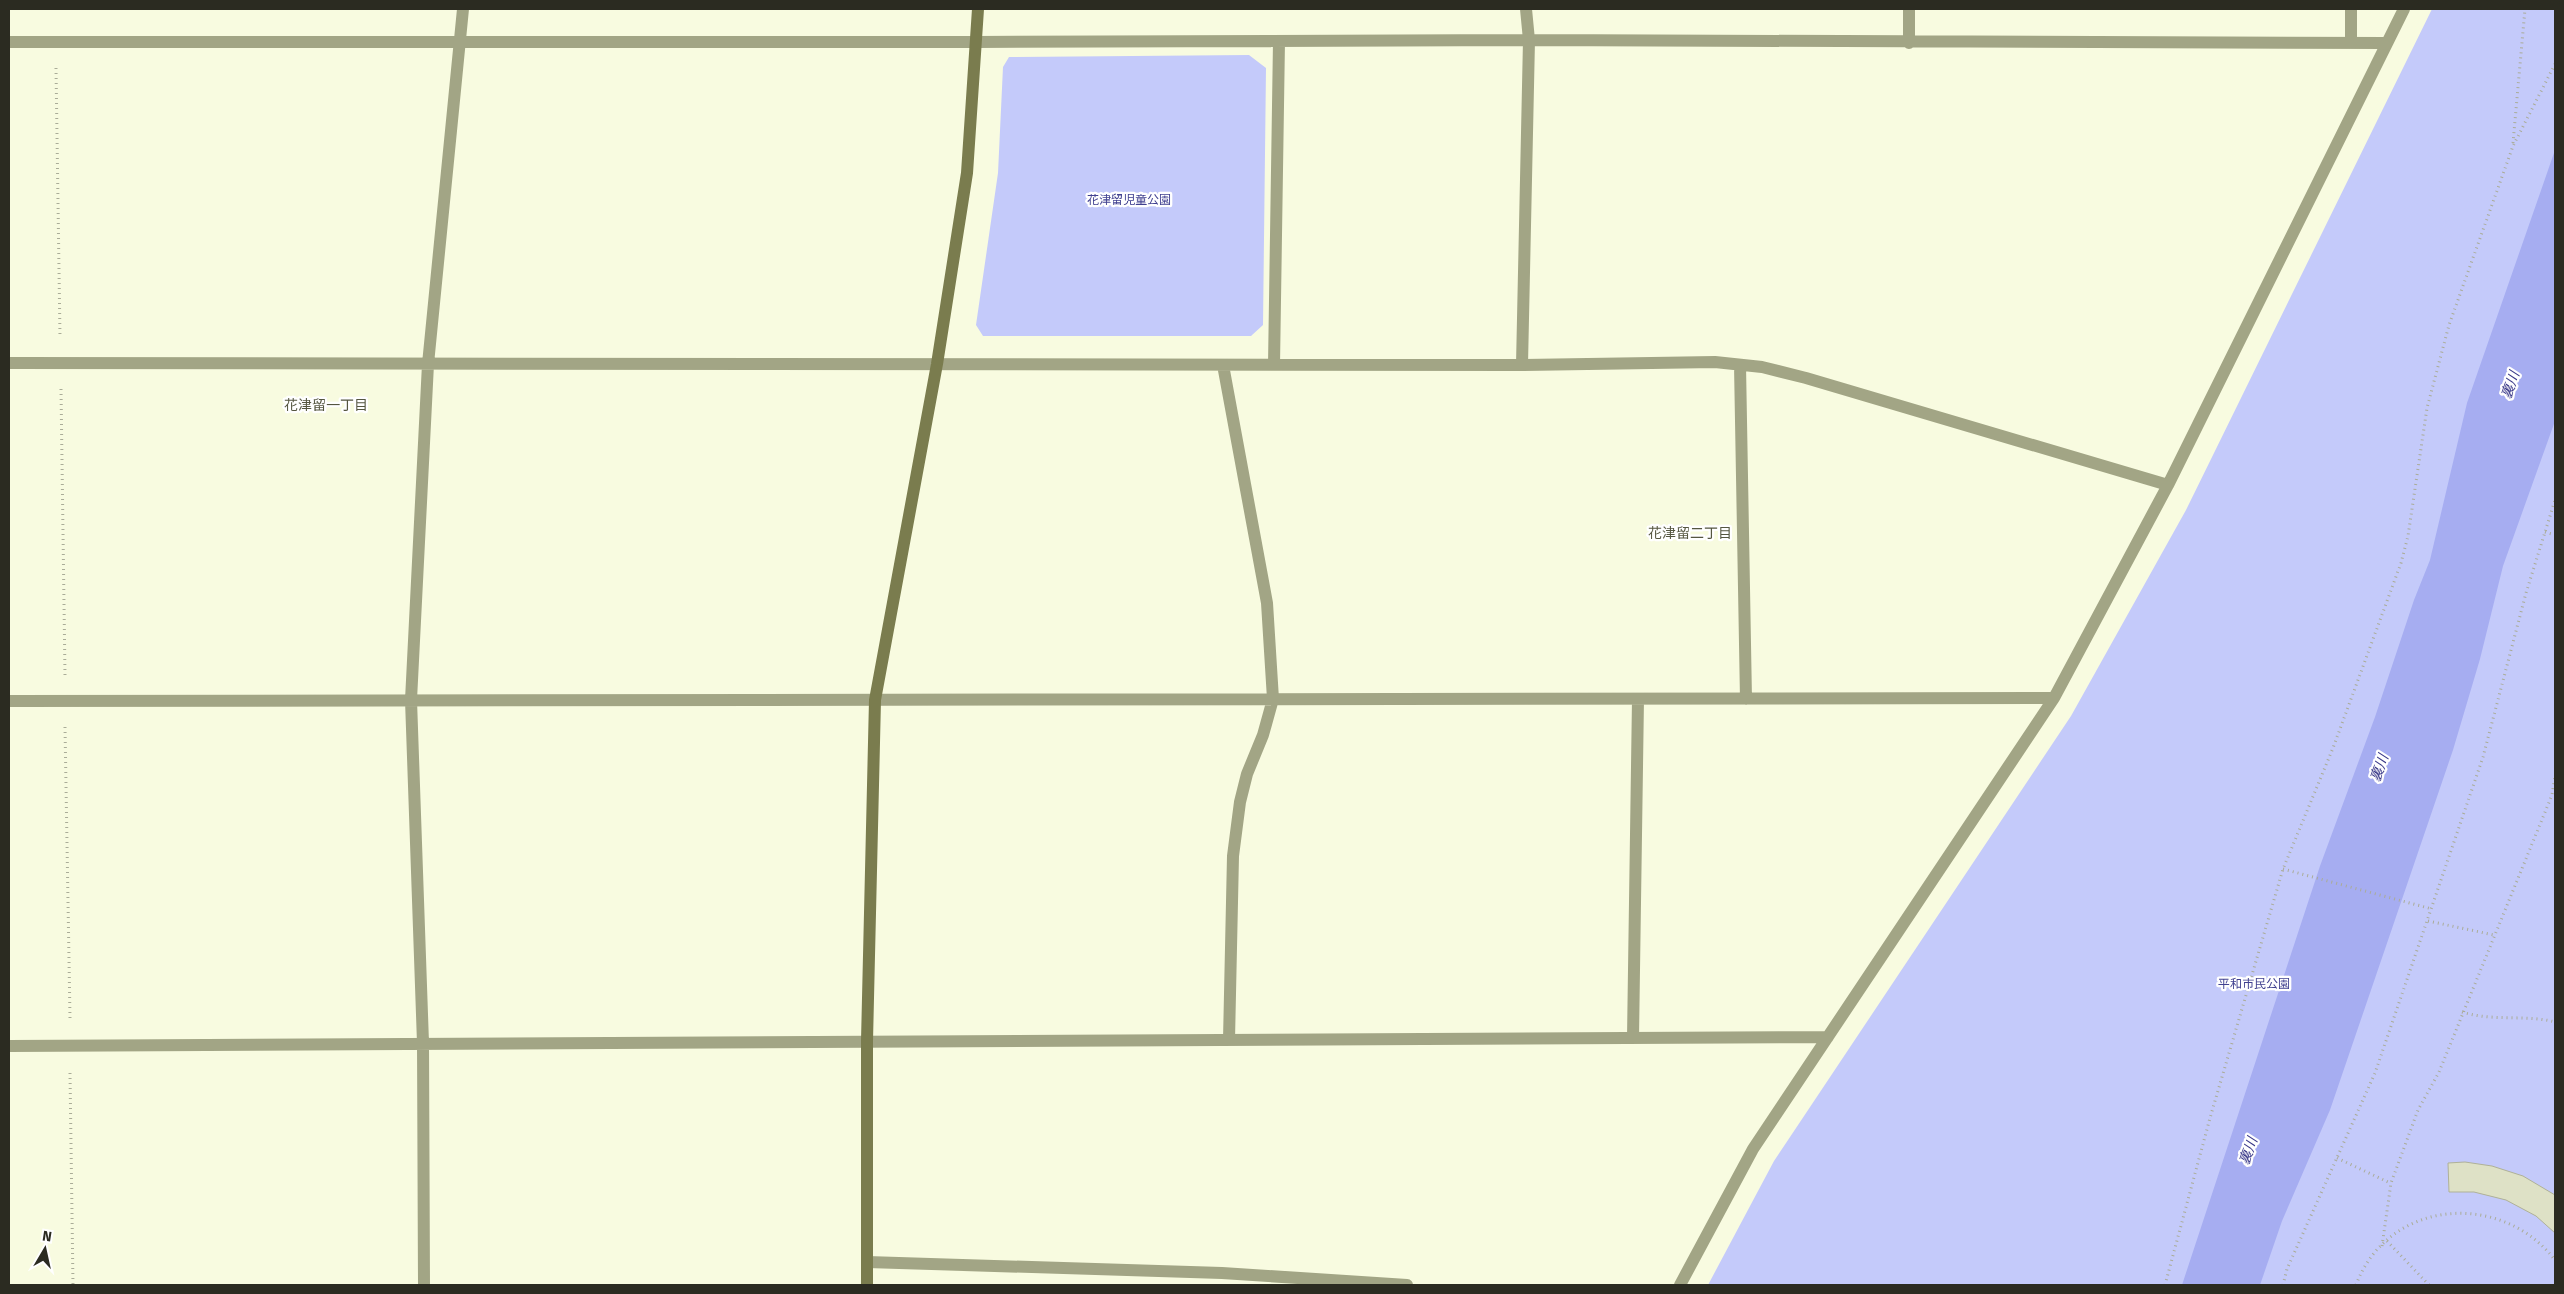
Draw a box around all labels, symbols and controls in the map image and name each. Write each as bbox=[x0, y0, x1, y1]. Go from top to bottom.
park label: 花津留児童公園 bbox=[1087, 193, 1171, 207]
water label: 裏川 bbox=[2498, 367, 2524, 401]
district label: 花津留一丁目 bbox=[284, 397, 368, 414]
district label: 花津留二丁目 bbox=[1648, 525, 1732, 542]
water label: 裏川 bbox=[2367, 750, 2393, 784]
park label: 平和市民公園 bbox=[2218, 977, 2290, 991]
water label: 裏川 bbox=[2236, 1133, 2262, 1167]
north arrow bbox=[20, 1224, 70, 1274]
text: N bbox=[41, 1228, 53, 1246]

